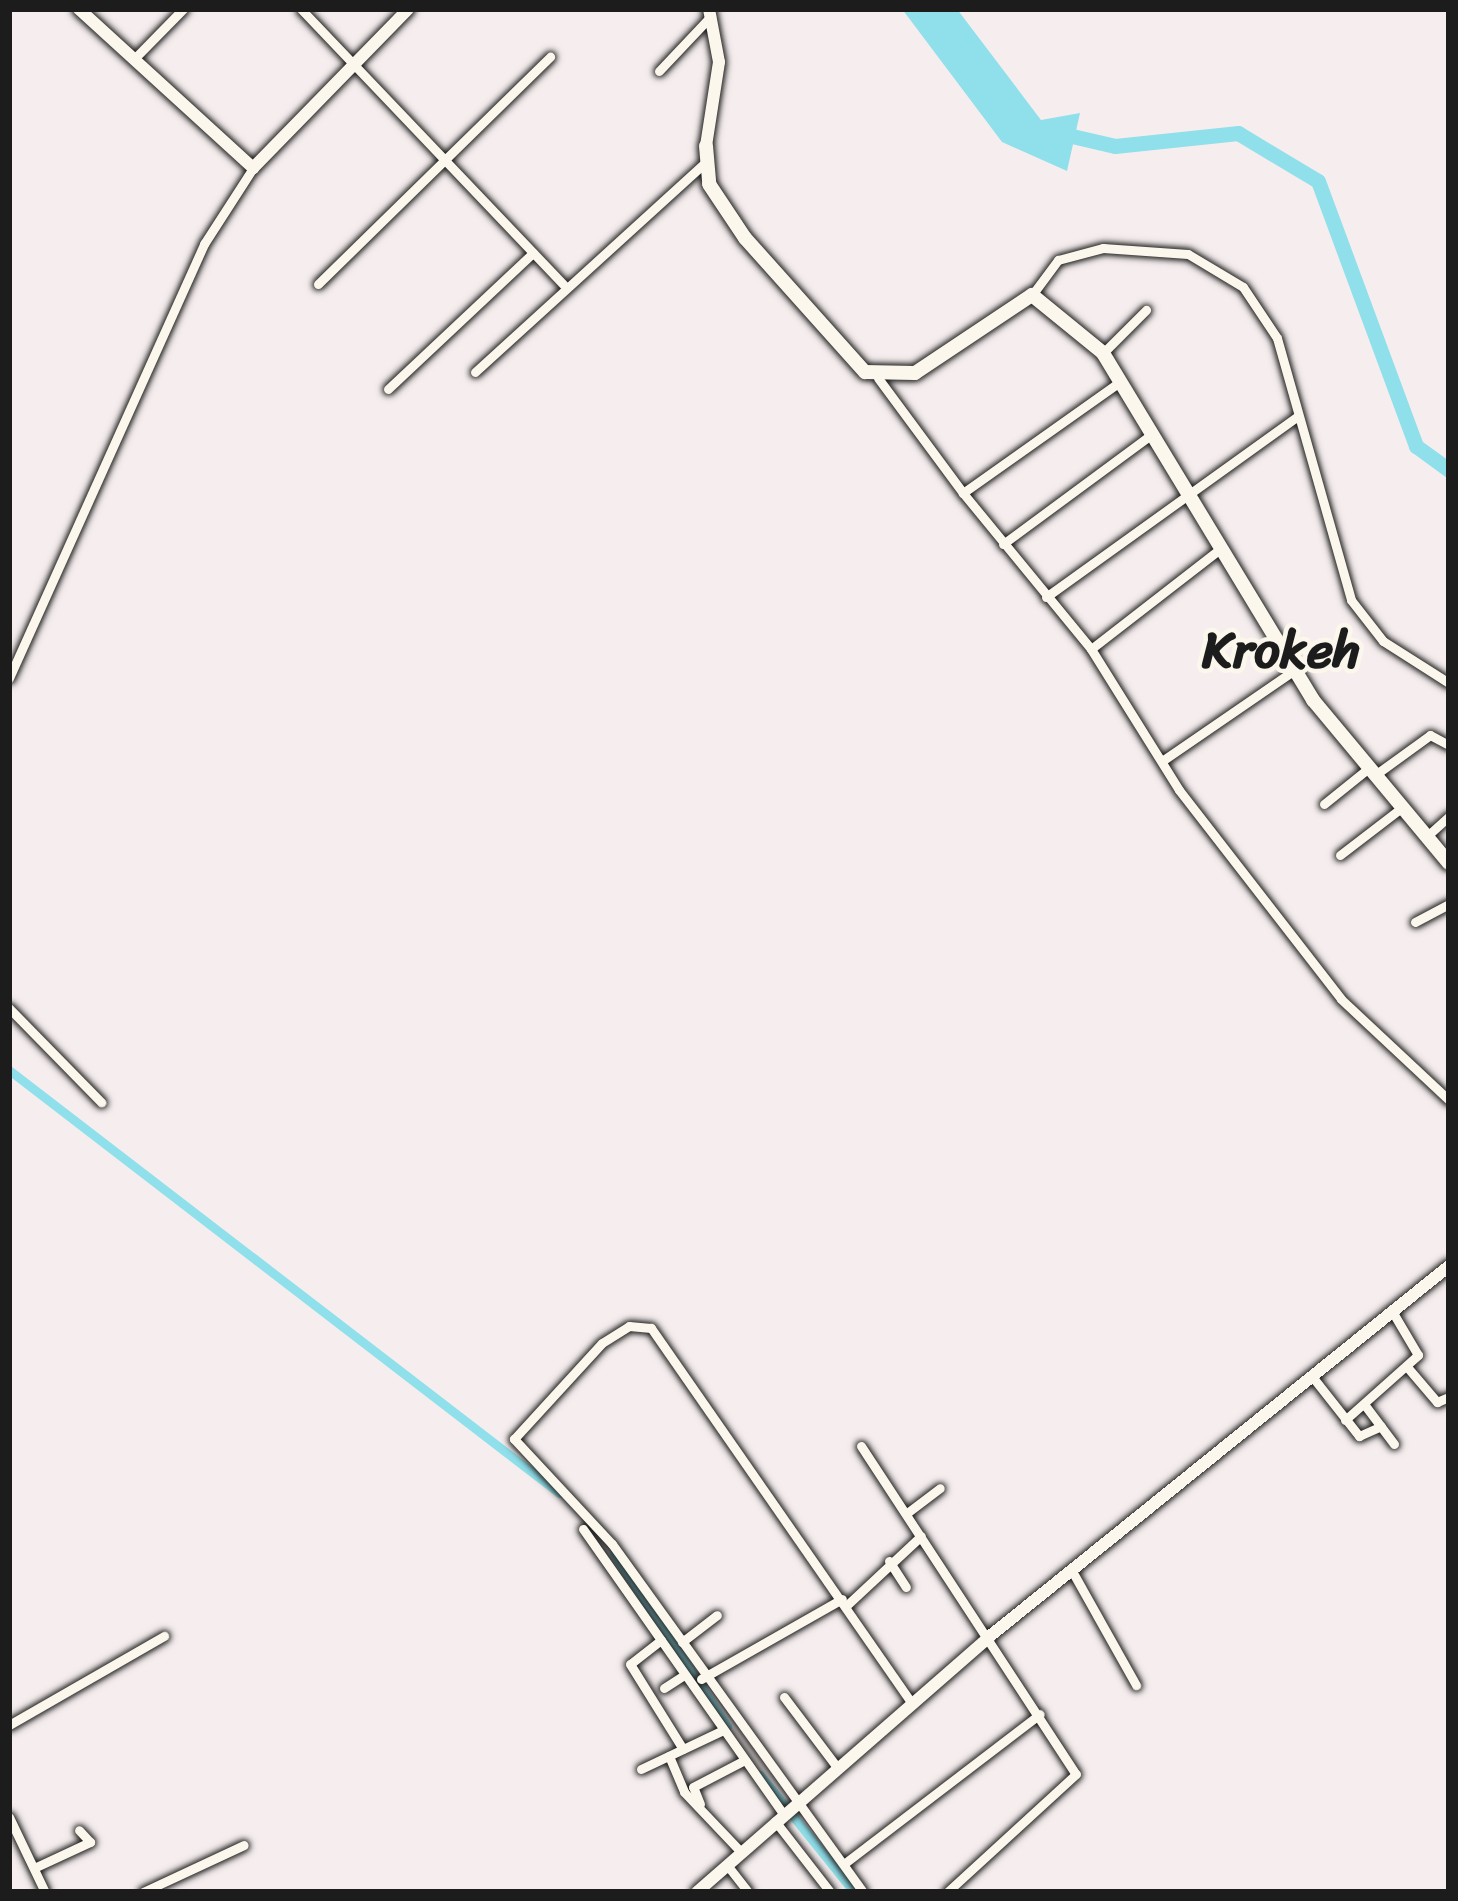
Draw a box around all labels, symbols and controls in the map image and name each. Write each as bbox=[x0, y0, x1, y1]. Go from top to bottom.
district label: Krokeh bbox=[1202, 619, 1360, 681]

